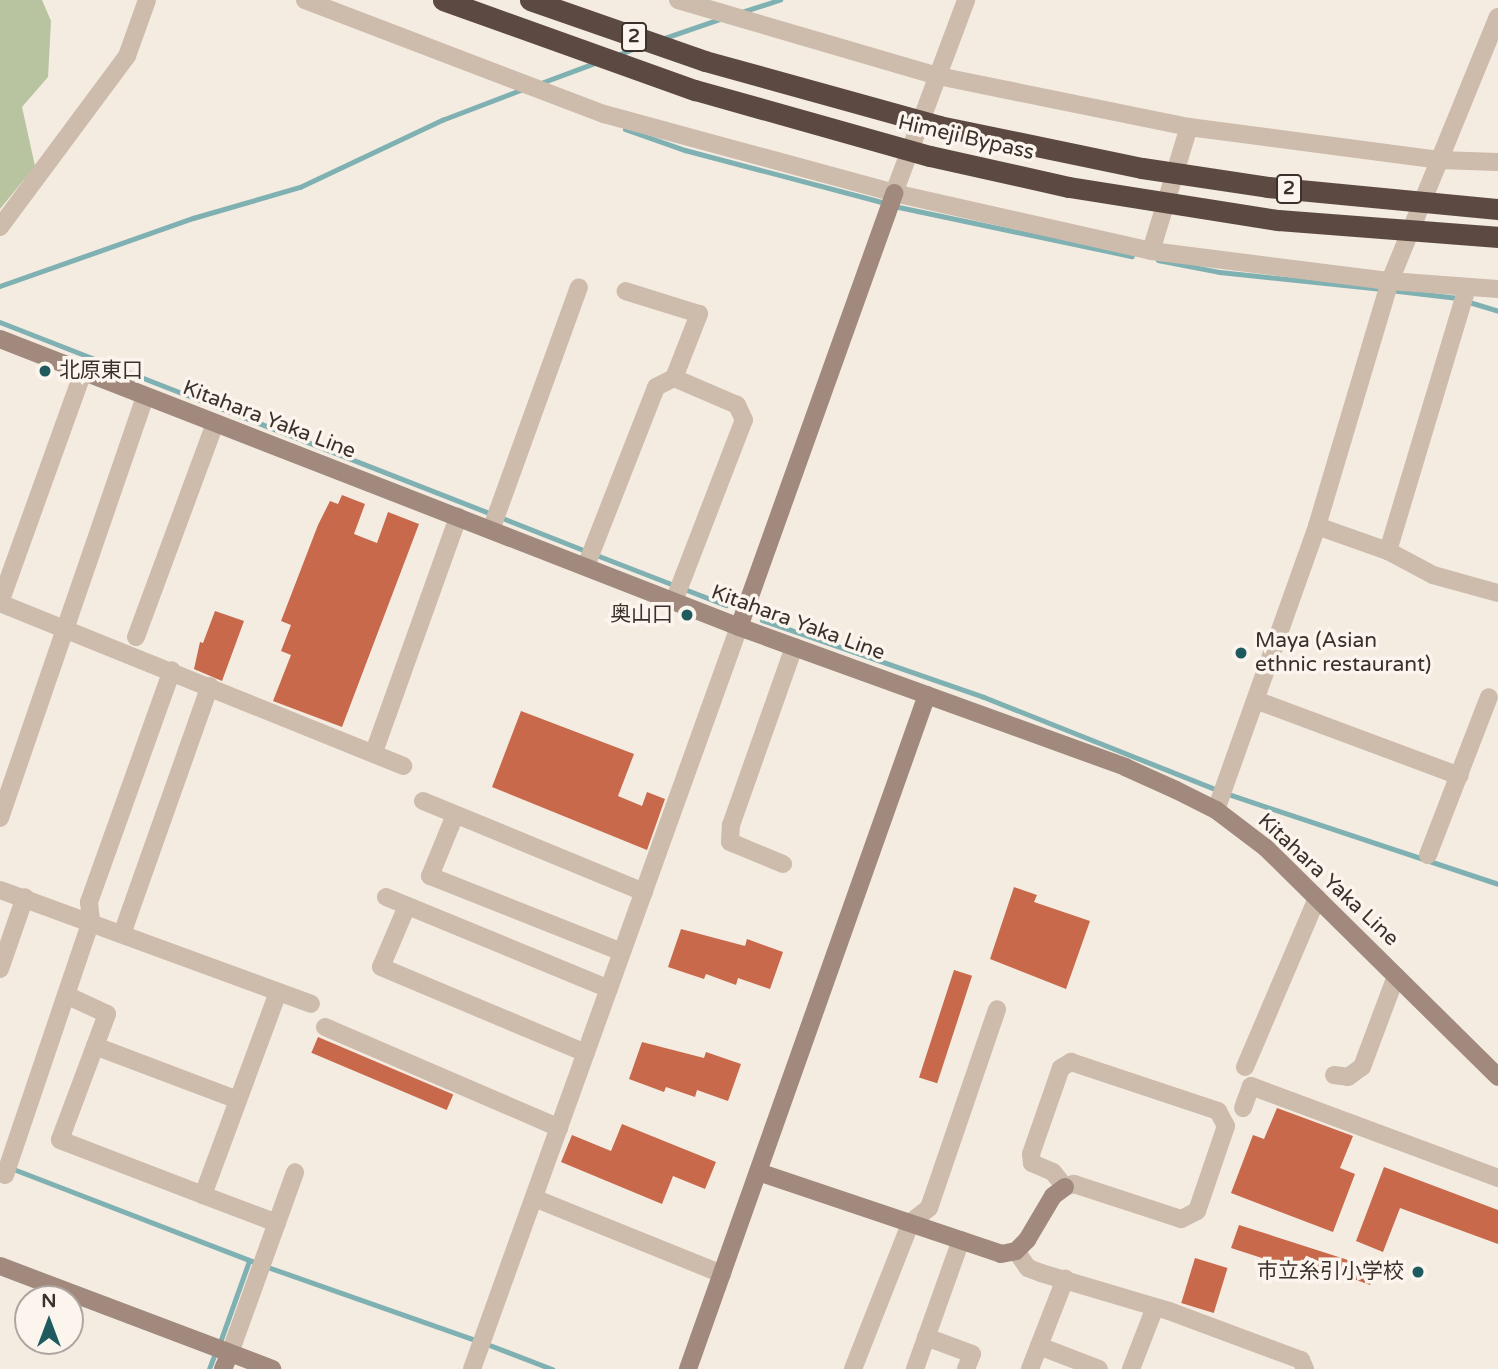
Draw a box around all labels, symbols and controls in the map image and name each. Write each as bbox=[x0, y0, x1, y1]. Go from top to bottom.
road number: 2 bbox=[620, 22, 648, 52]
street label: Himeji Bypass bbox=[896, 110, 1036, 166]
road number: 2 bbox=[1275, 174, 1303, 204]
place label: 北原東口 bbox=[59, 358, 143, 384]
marker: 北原東口 bbox=[37, 363, 53, 379]
street label: Kitahara Yaka Line bbox=[179, 375, 359, 465]
street label: Kitahara Yaka Line bbox=[708, 580, 888, 666]
place label: 奥山口 bbox=[610, 602, 673, 628]
marker: 奥山口 bbox=[679, 607, 695, 623]
place label: Maya (Asian ethnic restaurant) bbox=[1255, 628, 1431, 678]
marker: Maya (Asian ethnic restaurant) bbox=[1233, 645, 1249, 661]
street label: Kitahara Yaka Line bbox=[1252, 808, 1404, 952]
place label: 市立糸引小学校 bbox=[1257, 1259, 1404, 1285]
marker: 市立糸引小学校 bbox=[1410, 1264, 1426, 1280]
north arrow bbox=[14, 1285, 84, 1355]
text: N bbox=[41, 1290, 57, 1312]

